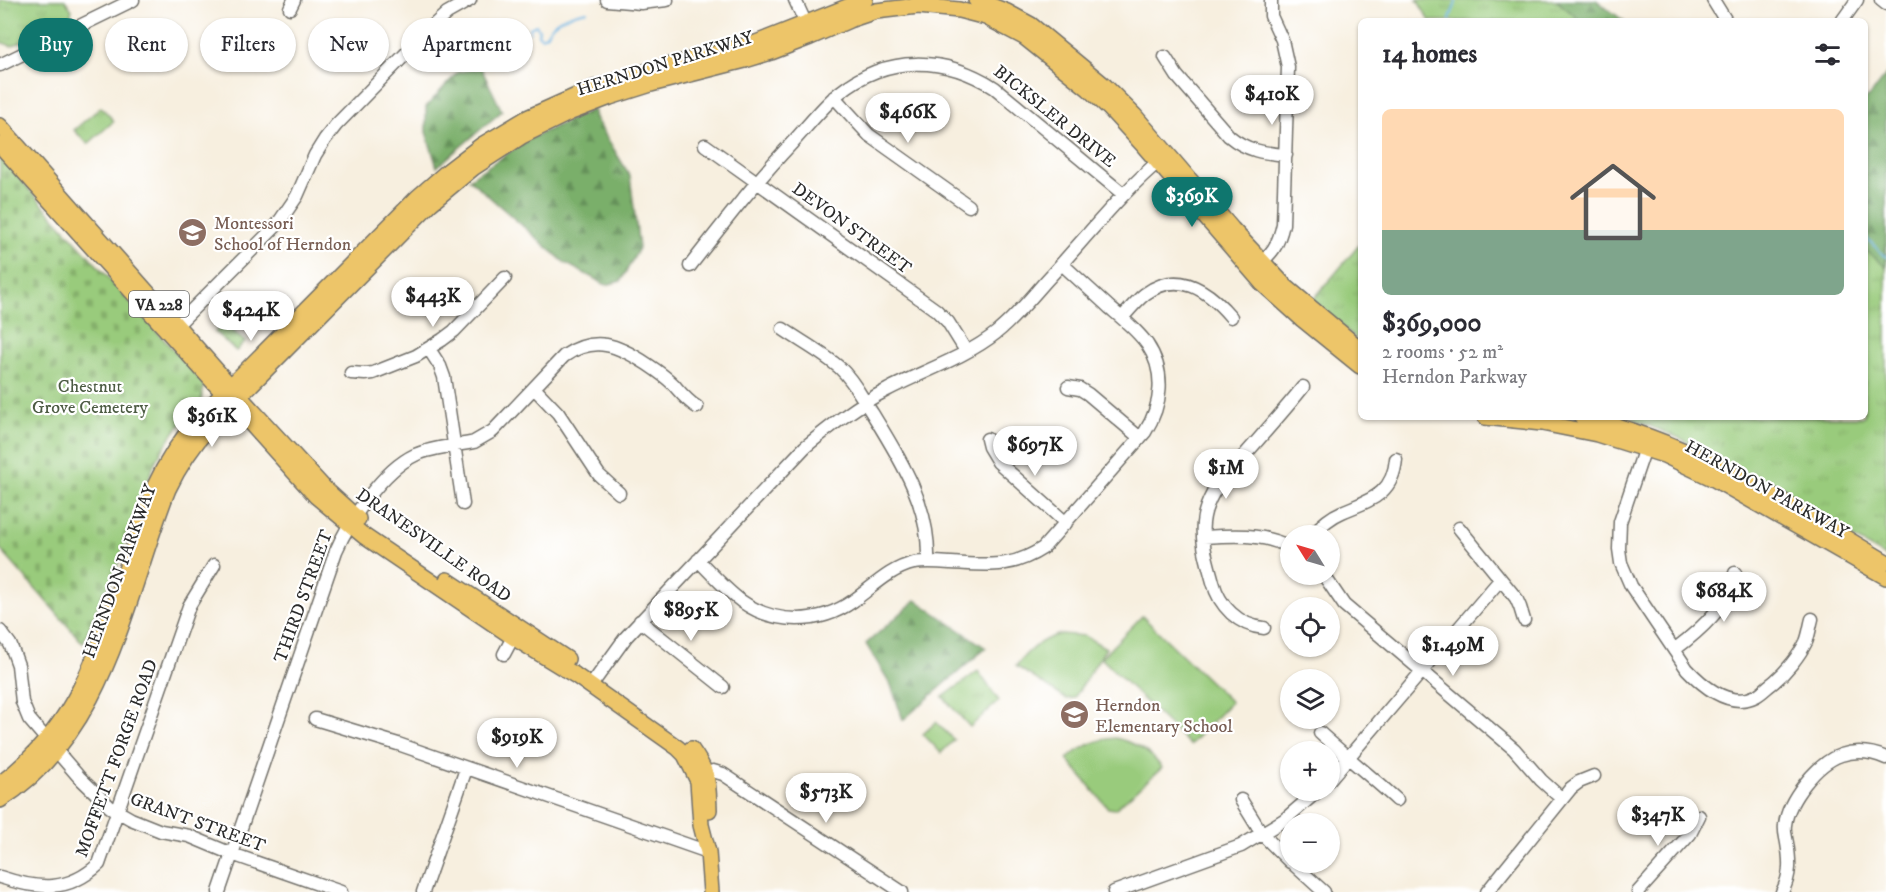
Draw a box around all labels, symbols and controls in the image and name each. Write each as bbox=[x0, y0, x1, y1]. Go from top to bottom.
chip: Buy bbox=[18, 18, 93, 72]
chip: Rent bbox=[105, 18, 188, 72]
chip: Filters bbox=[200, 18, 296, 72]
chip: New bbox=[308, 18, 389, 72]
chip: Apartment bbox=[401, 18, 533, 72]
street label: HERNDON PARKWAY bbox=[574, 26, 757, 101]
text: 14 homes bbox=[1382, 38, 1477, 71]
icon: filters bbox=[1811, 38, 1844, 71]
street label: BICKSLER DRIVE bbox=[989, 61, 1120, 173]
pin: $410K bbox=[1230, 75, 1314, 126]
text: $410K bbox=[1245, 82, 1299, 107]
pin: $466K bbox=[866, 93, 950, 144]
text: $466K bbox=[879, 100, 937, 125]
icon: home bbox=[1559, 148, 1667, 256]
pin: $369K bbox=[1150, 177, 1234, 228]
street label: DEVON STREET bbox=[787, 178, 916, 280]
text: $369K bbox=[1166, 184, 1218, 209]
place label: Montessori School of Herndon bbox=[214, 213, 352, 256]
school or university icon: Montessori School of Herndon bbox=[177, 217, 209, 249]
pin: $443K bbox=[391, 277, 475, 328]
text: $443K bbox=[405, 284, 461, 309]
road number: VA 228 bbox=[129, 291, 189, 317]
pin: $424K bbox=[209, 291, 293, 342]
text: $424K bbox=[222, 298, 280, 323]
text: $369,000 bbox=[1382, 307, 1481, 340]
text: 2 rooms · 52 m² bbox=[1382, 340, 1503, 365]
text: Herndon Parkway bbox=[1382, 365, 1527, 390]
park label: Chestnut Grove Cemetery bbox=[32, 376, 148, 419]
pin: $361K bbox=[170, 397, 254, 448]
text: $361K bbox=[187, 404, 237, 429]
pin: $697K bbox=[993, 426, 1077, 477]
text: $697K bbox=[1007, 433, 1063, 458]
street label: HERNDON PARKWAY bbox=[1681, 436, 1853, 544]
pin: $1M bbox=[1197, 449, 1255, 500]
text: $1M bbox=[1208, 456, 1244, 481]
street label: HERNDON PARKWAY bbox=[78, 481, 162, 661]
street label: DRANESVILLE ROAD bbox=[352, 484, 515, 608]
north arrow bbox=[1280, 525, 1340, 585]
map controls bbox=[1280, 525, 1340, 873]
street label: THIRD STREET bbox=[270, 527, 338, 666]
pin: $684K bbox=[1682, 572, 1766, 623]
text: $684K bbox=[1696, 579, 1752, 604]
pin: $895K bbox=[649, 591, 733, 642]
button: locate bbox=[1280, 597, 1340, 657]
text: $895K bbox=[664, 598, 718, 623]
pin: $1.49M bbox=[1404, 626, 1502, 677]
text: $1.49M bbox=[1422, 633, 1484, 658]
street label: MOFFETT FORGE ROAD bbox=[71, 656, 163, 860]
button: layers bbox=[1280, 669, 1340, 729]
place label: Herndon Elementary School bbox=[1095, 695, 1233, 738]
school or university icon: Herndon Elementary School bbox=[1058, 699, 1090, 731]
pin: $919K bbox=[475, 718, 559, 769]
text: $919K bbox=[491, 725, 543, 750]
button: + bbox=[1280, 741, 1340, 801]
pin: $573K bbox=[784, 773, 868, 824]
text: $573K bbox=[800, 780, 852, 805]
street label: GRANT STREET bbox=[127, 788, 269, 858]
pin: $347K bbox=[1616, 796, 1700, 847]
text: $347K bbox=[1631, 803, 1685, 828]
button: − bbox=[1280, 813, 1340, 873]

